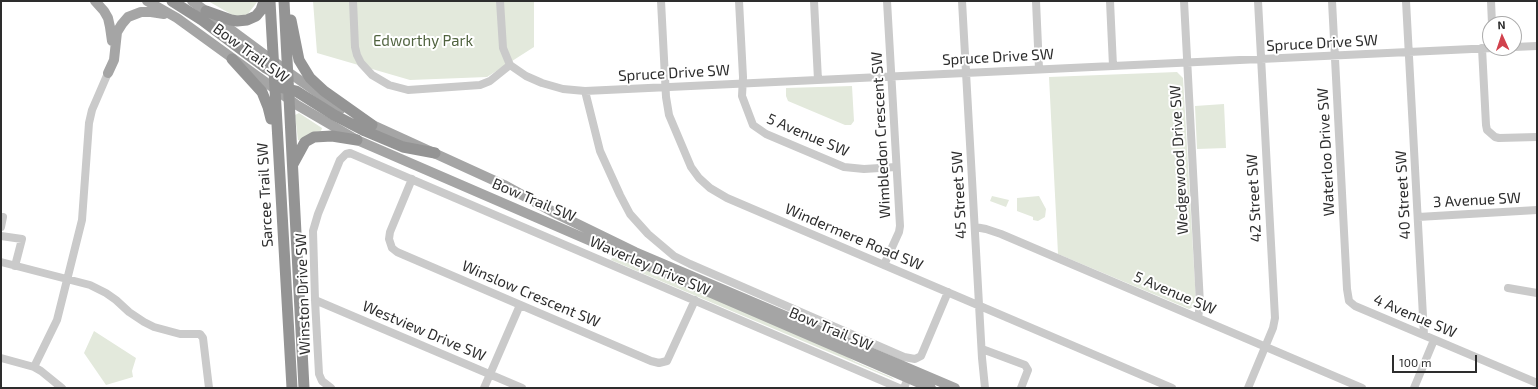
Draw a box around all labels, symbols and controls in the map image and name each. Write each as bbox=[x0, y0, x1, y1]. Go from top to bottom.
north arrow bbox=[1482, 16, 1522, 56]
text: N bbox=[1497, 18, 1506, 31]
street label: Bow Trail SW bbox=[210, 20, 292, 86]
street label: Spruce Drive SW bbox=[1266, 31, 1378, 55]
park label: Edworthy Park bbox=[373, 32, 473, 50]
street label: Spruce Drive SW bbox=[942, 45, 1054, 69]
street label: Wimbledon Crescent SW bbox=[868, 51, 894, 219]
street label: Spruce Drive SW bbox=[618, 61, 730, 85]
street label: Wedgewood Drive SW bbox=[1166, 85, 1192, 235]
street label: Waterloo Drive SW bbox=[1314, 87, 1338, 217]
street label: 5 Avenue SW bbox=[764, 110, 852, 160]
street label: Sarcee Trail SW bbox=[253, 142, 277, 248]
street label: 45 Street SW bbox=[948, 150, 970, 240]
street label: 40 Street SW bbox=[1392, 150, 1414, 240]
street label: 42 Street SW bbox=[1243, 153, 1265, 243]
street label: Bow Trail SW bbox=[489, 174, 579, 226]
street label: 3 Avenue SW bbox=[1433, 189, 1521, 211]
street label: Windermere Road SW bbox=[782, 200, 926, 274]
street label: Waverley Drive SW bbox=[587, 232, 713, 300]
street label: Winston Drive SW bbox=[292, 233, 314, 355]
street label: Winslow Crescent SW bbox=[459, 257, 603, 331]
street label: 5 Avenue SW bbox=[1131, 268, 1219, 318]
street label: 4 Avenue SW bbox=[1371, 290, 1459, 342]
street label: Westview Drive SW bbox=[360, 297, 488, 365]
street label: Bow Trail SW bbox=[786, 303, 876, 355]
scale bar bbox=[1394, 347, 1479, 373]
text: 100 m bbox=[1399, 355, 1431, 369]

